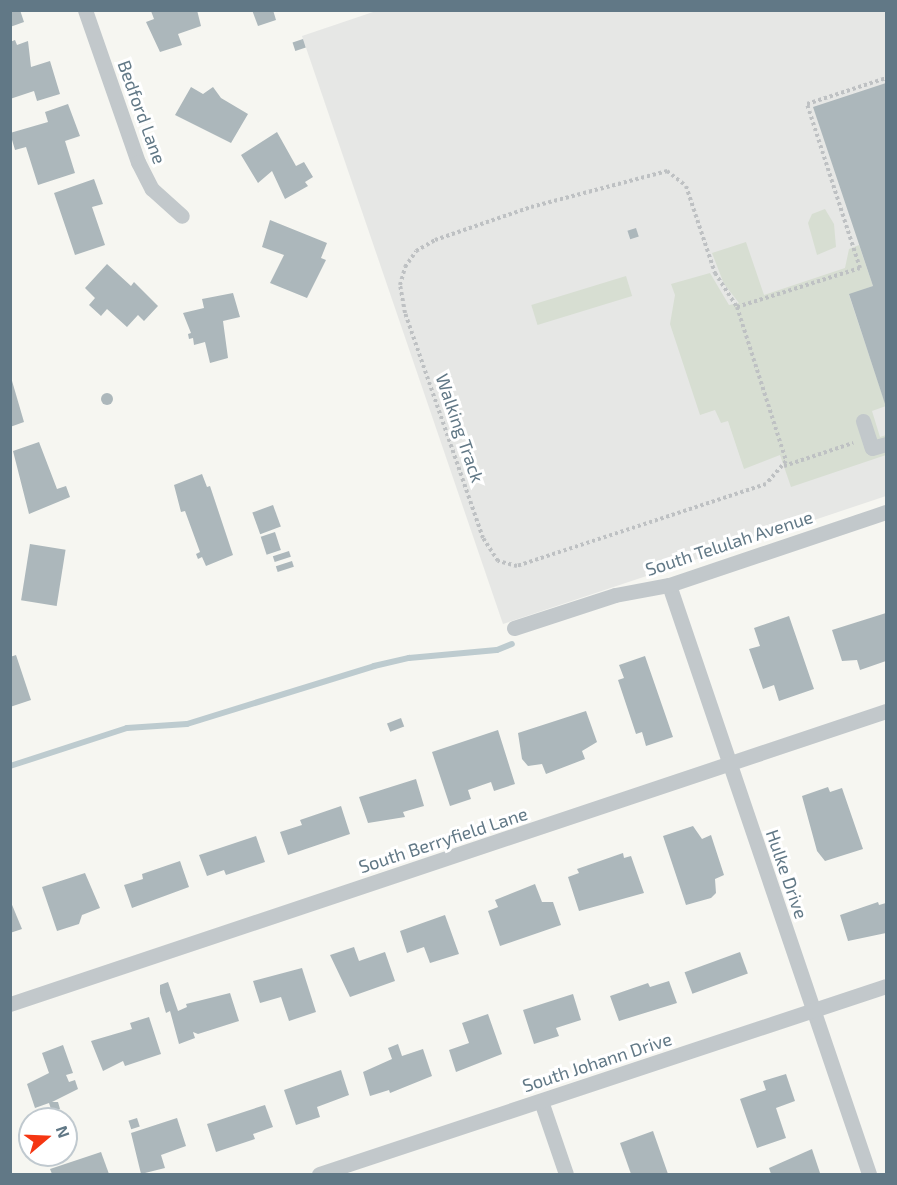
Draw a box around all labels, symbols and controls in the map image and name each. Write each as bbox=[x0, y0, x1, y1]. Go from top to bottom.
street label: Bedford Lane bbox=[113, 57, 171, 167]
street label: Walking Track bbox=[431, 371, 489, 485]
street label: South Telulah Avenue bbox=[642, 506, 816, 580]
street label: South Berryfield Lane bbox=[356, 803, 530, 877]
street label: Hulke Drive bbox=[762, 827, 812, 921]
street label: South Johann Drive bbox=[519, 1028, 675, 1096]
north arrow bbox=[18, 1107, 78, 1167]
text: N bbox=[53, 1123, 74, 1140]

